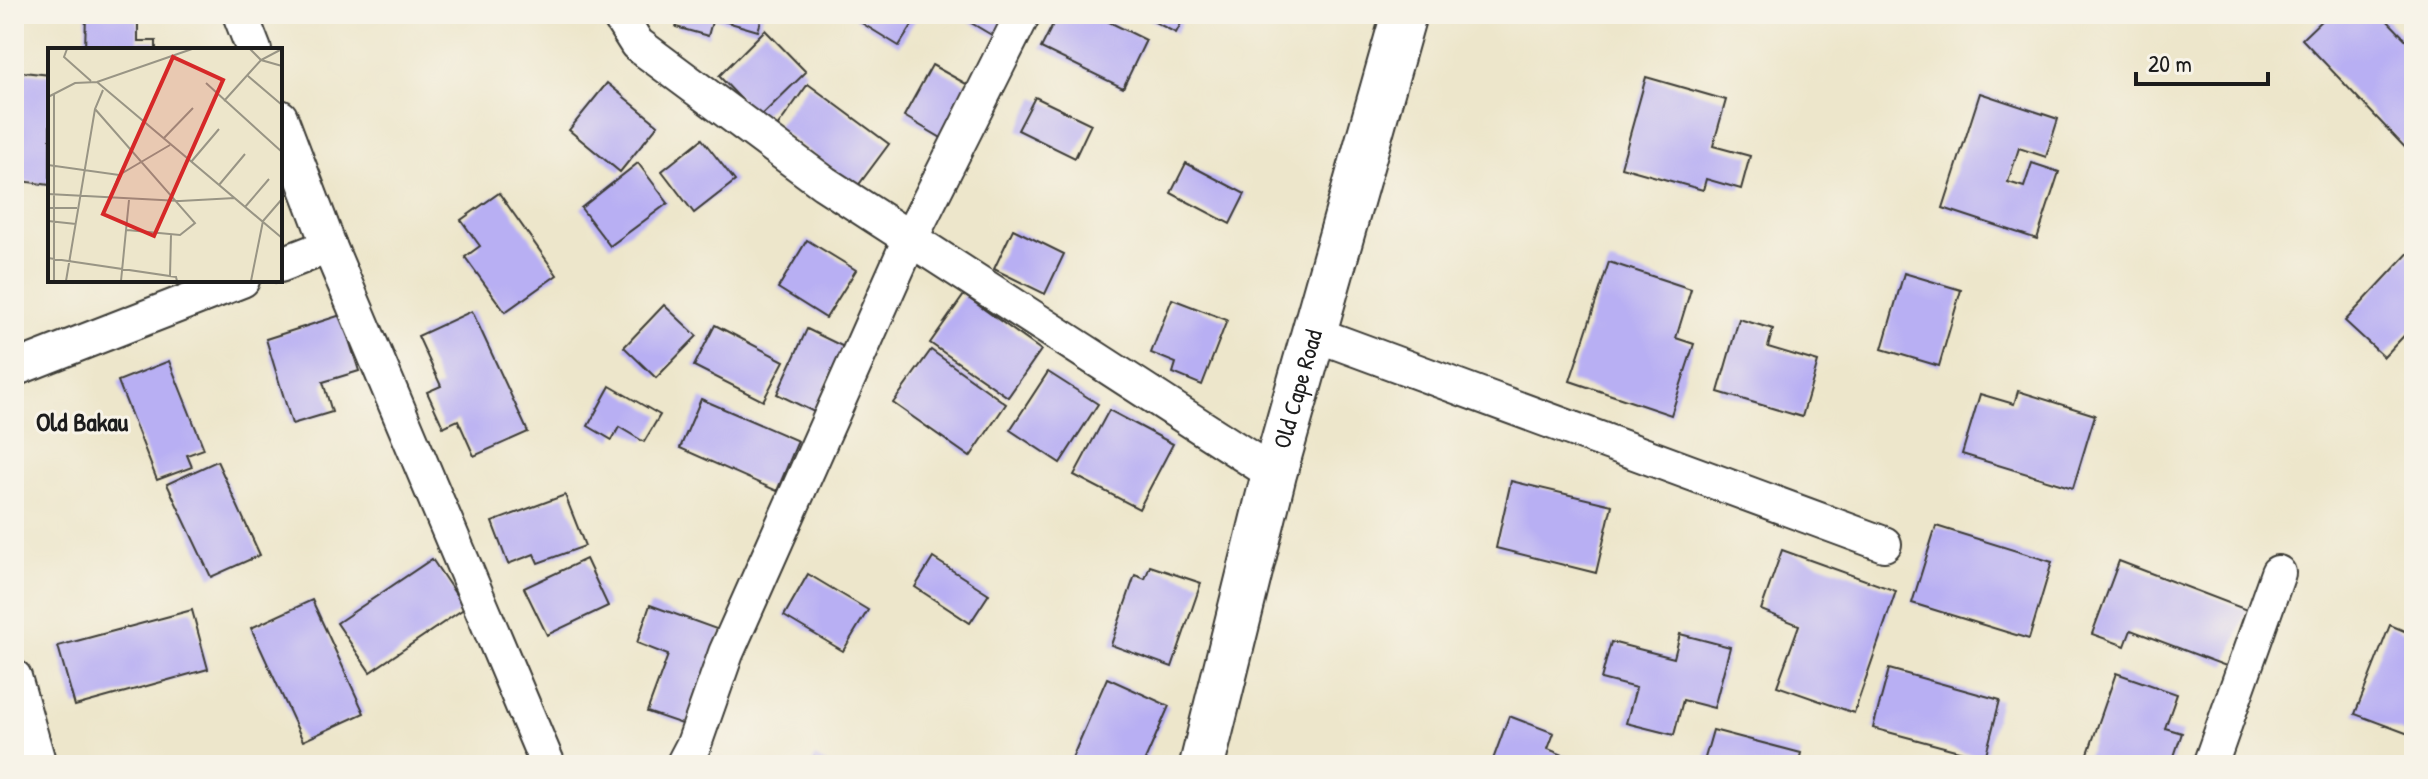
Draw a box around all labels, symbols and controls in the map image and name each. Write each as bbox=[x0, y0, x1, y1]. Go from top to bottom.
scale bar bbox=[2136, 36, 2268, 86]
text: 20 m bbox=[2148, 47, 2192, 79]
inset map bbox=[48, 48, 282, 282]
street label: Old Cape Road bbox=[1265, 326, 1329, 452]
district label: Old Bakau bbox=[36, 404, 129, 439]

